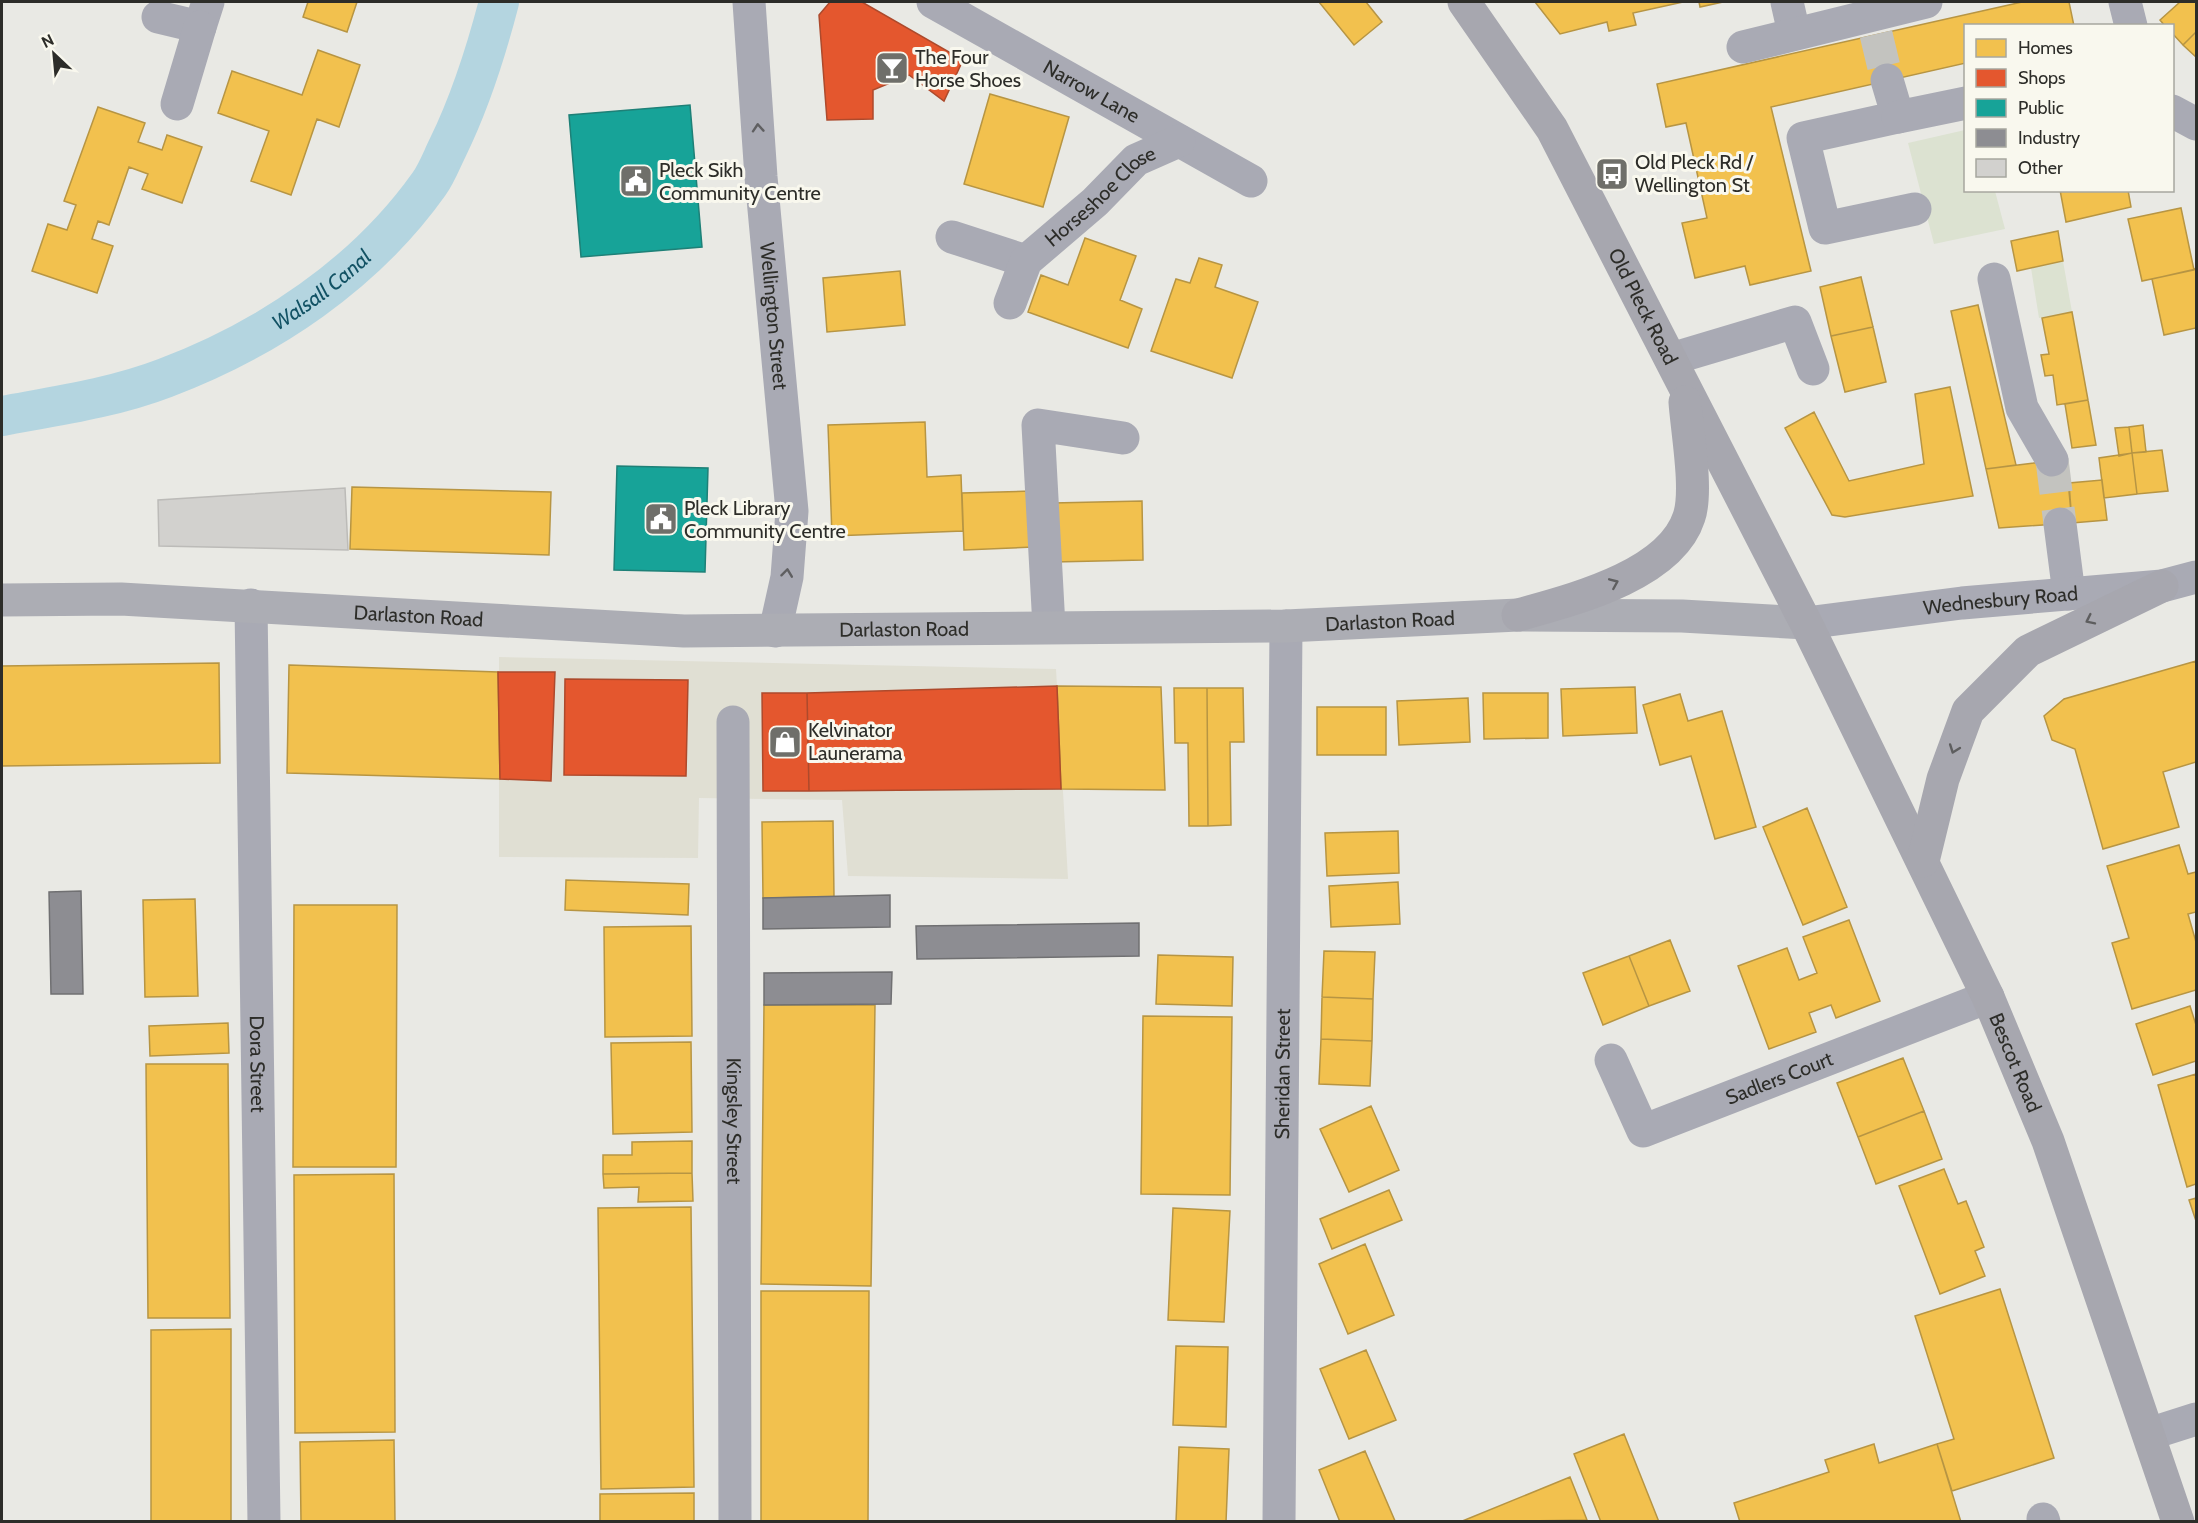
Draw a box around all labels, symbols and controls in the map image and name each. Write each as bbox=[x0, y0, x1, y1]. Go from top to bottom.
north arrow bbox=[24, 24, 84, 84]
legend bbox=[1964, 24, 2174, 192]
text: N bbox=[38, 30, 57, 52]
text: Homes bbox=[2018, 37, 2073, 59]
place label: The Four Horse Shoes bbox=[915, 45, 1021, 92]
bar icon: The Four Horse Shoes bbox=[874, 50, 910, 86]
street label: Narrow Lane bbox=[1039, 55, 1144, 128]
text: Shops bbox=[2018, 67, 2066, 89]
text: Public bbox=[2018, 97, 2064, 119]
one-way arrow bbox=[751, 124, 764, 133]
text: Industry bbox=[2018, 127, 2080, 149]
street label: Horseshoe Close bbox=[1040, 141, 1159, 252]
place label: Old Pleck Rd / Wellington St bbox=[1635, 150, 1755, 197]
bus stop icon: Old Pleck Rd / Wellington St bbox=[1594, 156, 1630, 192]
text: Other bbox=[2018, 157, 2063, 179]
place label: Pleck Sikh Community Centre bbox=[659, 158, 821, 205]
public building icon: Pleck Sikh Community Centre bbox=[618, 163, 654, 199]
street label: Wellington Street bbox=[755, 241, 793, 391]
water label: Walsall Canal bbox=[267, 244, 376, 335]
street label: Old Pleck Road bbox=[1603, 244, 1683, 369]
place label: Pleck Library Community Centre bbox=[684, 496, 846, 543]
public building icon: Pleck Library Community Centre bbox=[643, 501, 679, 537]
one-way arrow bbox=[780, 569, 792, 578]
one-way arrow bbox=[1607, 578, 1618, 590]
street label: Wednesbury Road bbox=[1922, 581, 2079, 620]
street label: Darlaston Road bbox=[353, 600, 484, 632]
street label: Darlaston Road bbox=[1325, 606, 1455, 636]
one-way arrow bbox=[2086, 613, 2097, 625]
street label: Darlaston Road bbox=[839, 617, 969, 642]
place label: Kelvinator Launerama bbox=[808, 718, 903, 765]
shop icon: Kelvinator Launerama bbox=[767, 724, 803, 760]
one-way arrow bbox=[1949, 743, 1961, 754]
street label: Sheridan Street bbox=[1270, 1008, 1295, 1140]
street label: Bescot Road bbox=[1984, 1010, 2047, 1116]
street label: Dora Street bbox=[245, 1015, 270, 1113]
street label: Sadlers Court bbox=[1722, 1046, 1836, 1110]
street label: Kingsley Street bbox=[722, 1058, 746, 1184]

